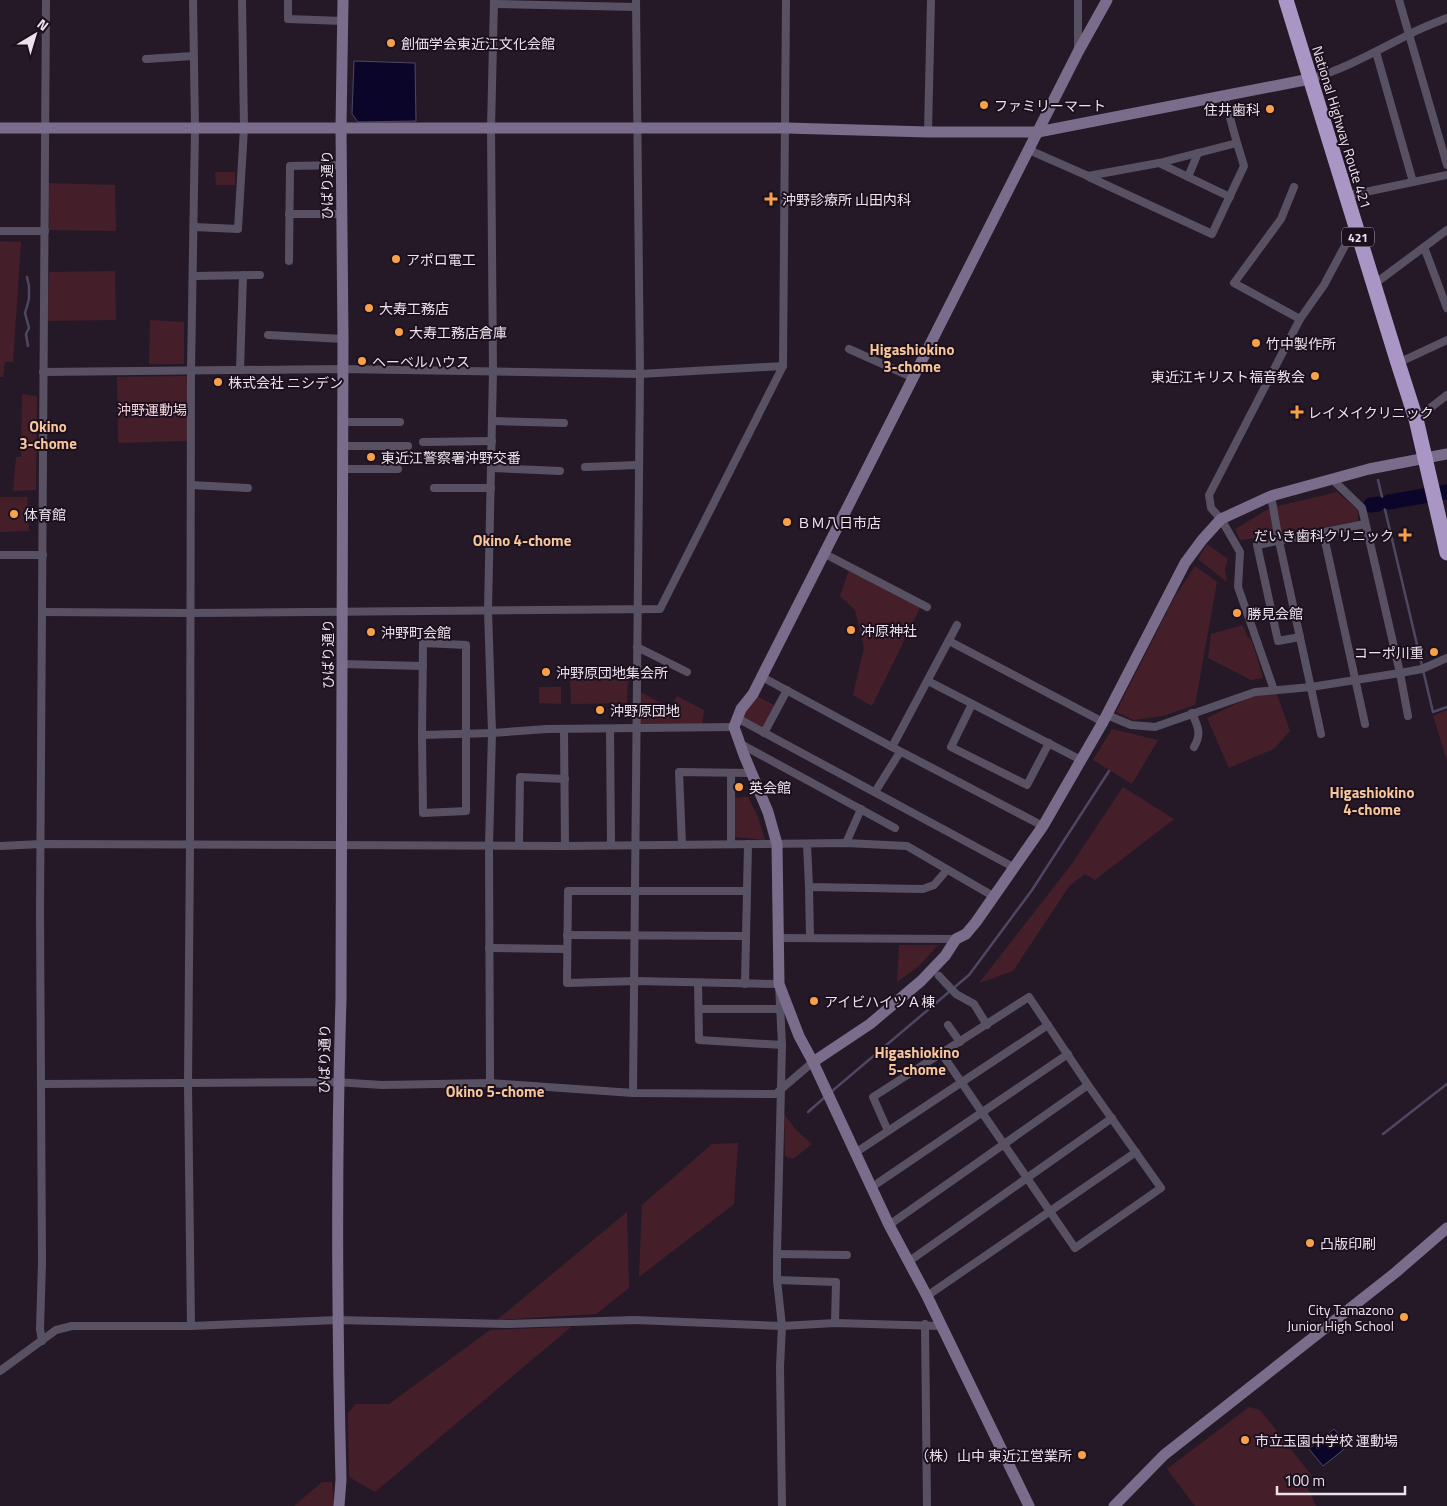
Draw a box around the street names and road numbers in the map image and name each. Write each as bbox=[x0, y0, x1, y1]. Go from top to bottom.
street label: National Highway Route 421 bbox=[1307, 43, 1377, 211]
street label: ひばり通り bbox=[316, 150, 337, 220]
road number: 421 bbox=[1342, 228, 1374, 246]
street label: ひばり通り bbox=[317, 619, 338, 689]
street label: ひばり通り bbox=[313, 1024, 335, 1094]

